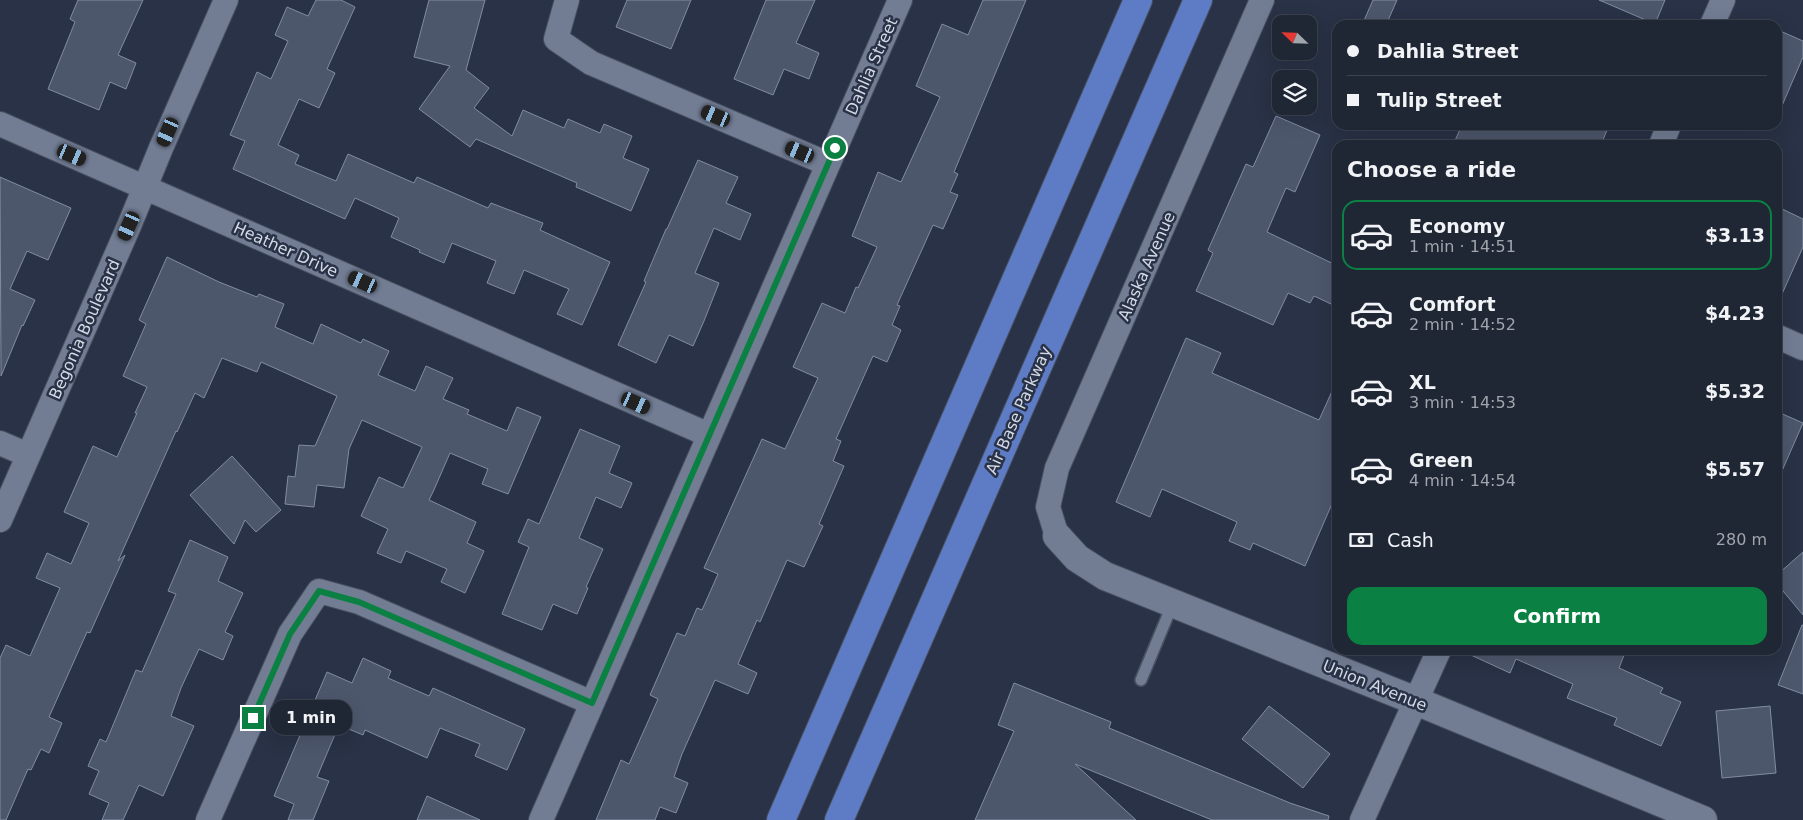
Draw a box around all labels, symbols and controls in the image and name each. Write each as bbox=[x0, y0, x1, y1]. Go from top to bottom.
street label: Dahlia Street bbox=[841, 15, 901, 118]
north arrow bbox=[1272, 15, 1318, 60]
map controls bbox=[1272, 15, 1317, 115]
text: Dahlia Street bbox=[1377, 40, 1519, 62]
button: layers bbox=[1272, 70, 1317, 115]
text: Tulip Street bbox=[1377, 89, 1502, 111]
car bbox=[699, 103, 732, 129]
car bbox=[155, 115, 180, 149]
route start bbox=[824, 137, 846, 159]
car bbox=[783, 139, 816, 165]
car bbox=[55, 142, 88, 168]
text: Choose a ride bbox=[1347, 157, 1516, 182]
car bbox=[116, 209, 141, 243]
street label: Alaska Avenue bbox=[1114, 209, 1179, 323]
icon: car bbox=[1349, 213, 1394, 258]
text: Economy bbox=[1409, 215, 1505, 237]
street label: Heather Drive bbox=[231, 218, 341, 281]
text: $3.13 bbox=[1705, 224, 1765, 246]
text: 1 min · 14:51 bbox=[1409, 237, 1516, 256]
street label: Begonia Boulevard bbox=[45, 256, 124, 402]
car bbox=[346, 269, 379, 295]
icon: car bbox=[1349, 291, 1394, 336]
text: Comfort bbox=[1409, 293, 1496, 315]
text: $4.23 bbox=[1705, 302, 1765, 324]
text: 2 min · 14:52 bbox=[1409, 315, 1516, 334]
street label: Air Base Parkway bbox=[982, 343, 1055, 477]
icon: car bbox=[1349, 369, 1394, 414]
text: XL bbox=[1409, 371, 1436, 393]
text: $5.32 bbox=[1705, 380, 1765, 402]
car bbox=[619, 390, 652, 416]
text: 3 min · 14:53 bbox=[1409, 393, 1516, 412]
icon: car bbox=[1349, 447, 1394, 492]
text: Green bbox=[1409, 449, 1473, 471]
text: $5.57 bbox=[1705, 458, 1765, 480]
text: 4 min · 14:54 bbox=[1409, 471, 1516, 490]
icon: cash bbox=[1347, 526, 1375, 554]
text: Cash bbox=[1387, 529, 1434, 551]
text: 280 m bbox=[1716, 530, 1767, 549]
button: Confirm bbox=[1347, 587, 1767, 645]
street label: Union Avenue bbox=[1320, 656, 1430, 715]
callout: 1 min bbox=[270, 700, 353, 736]
route end bbox=[242, 707, 264, 729]
text: 1 min bbox=[286, 708, 336, 727]

